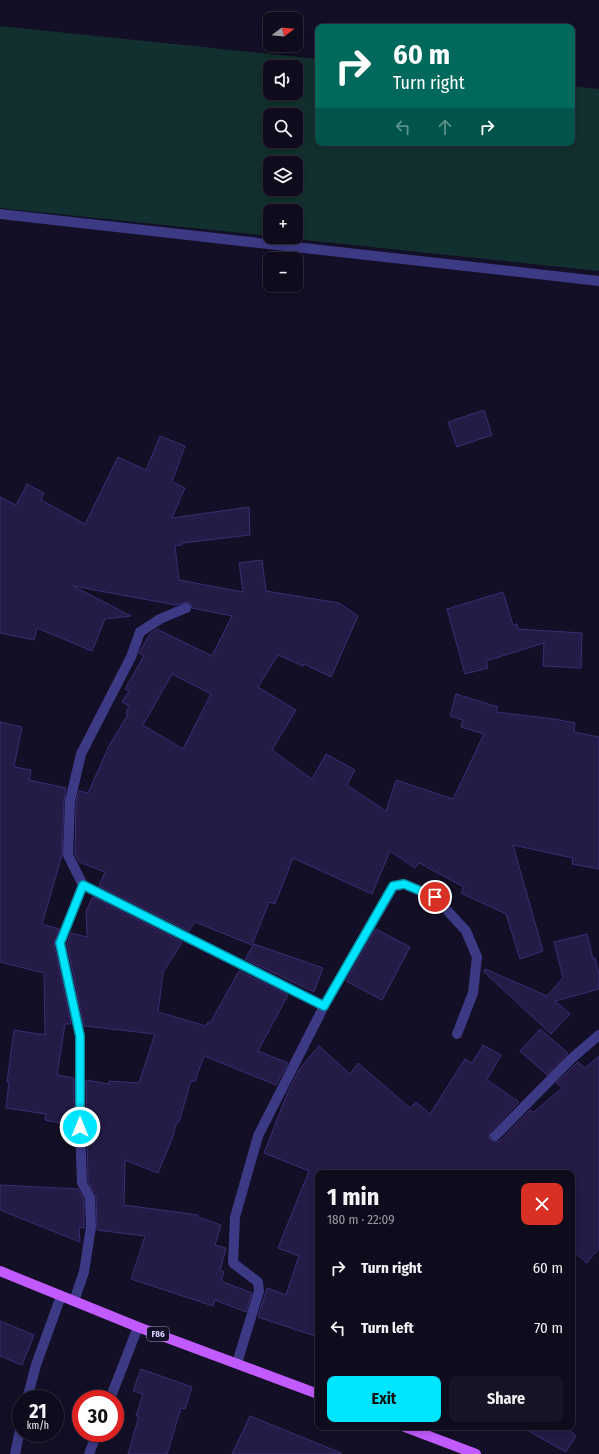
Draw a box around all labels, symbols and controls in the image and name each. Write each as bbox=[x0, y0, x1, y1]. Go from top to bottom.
north arrow bbox=[263, 12, 303, 52]
map controls bbox=[263, 12, 303, 292]
text: 60 m bbox=[393, 38, 450, 71]
icon: right bbox=[327, 40, 379, 92]
button: sound bbox=[263, 60, 303, 100]
text: Turn right bbox=[393, 72, 465, 94]
button: search bbox=[263, 108, 303, 148]
icon: left bbox=[392, 116, 414, 138]
icon: ahead bbox=[434, 116, 456, 138]
icon: right bbox=[476, 116, 498, 138]
button: layers bbox=[263, 156, 303, 196]
button: + bbox=[263, 204, 303, 244]
button: − bbox=[263, 252, 303, 292]
pin bbox=[418, 880, 452, 914]
icon: arrive bbox=[424, 886, 446, 908]
position arrow bbox=[59, 1106, 101, 1148]
text: 1 min bbox=[327, 1183, 379, 1211]
button: close bbox=[521, 1183, 563, 1225]
text: 180 m · 22:09 bbox=[327, 1212, 394, 1227]
icon: right bbox=[327, 1257, 349, 1279]
text: Turn right bbox=[361, 1259, 422, 1277]
text: 60 m bbox=[533, 1259, 563, 1277]
icon: left bbox=[327, 1317, 349, 1339]
text: Turn left bbox=[361, 1319, 414, 1337]
text: 70 m bbox=[534, 1319, 563, 1337]
road number: F86 bbox=[147, 1327, 169, 1341]
button: Exit bbox=[327, 1376, 441, 1422]
button: Share bbox=[449, 1376, 563, 1422]
speed limit sign: 30 bbox=[72, 1390, 124, 1442]
text: 21 bbox=[29, 1399, 47, 1423]
text: km/h bbox=[27, 1420, 49, 1432]

